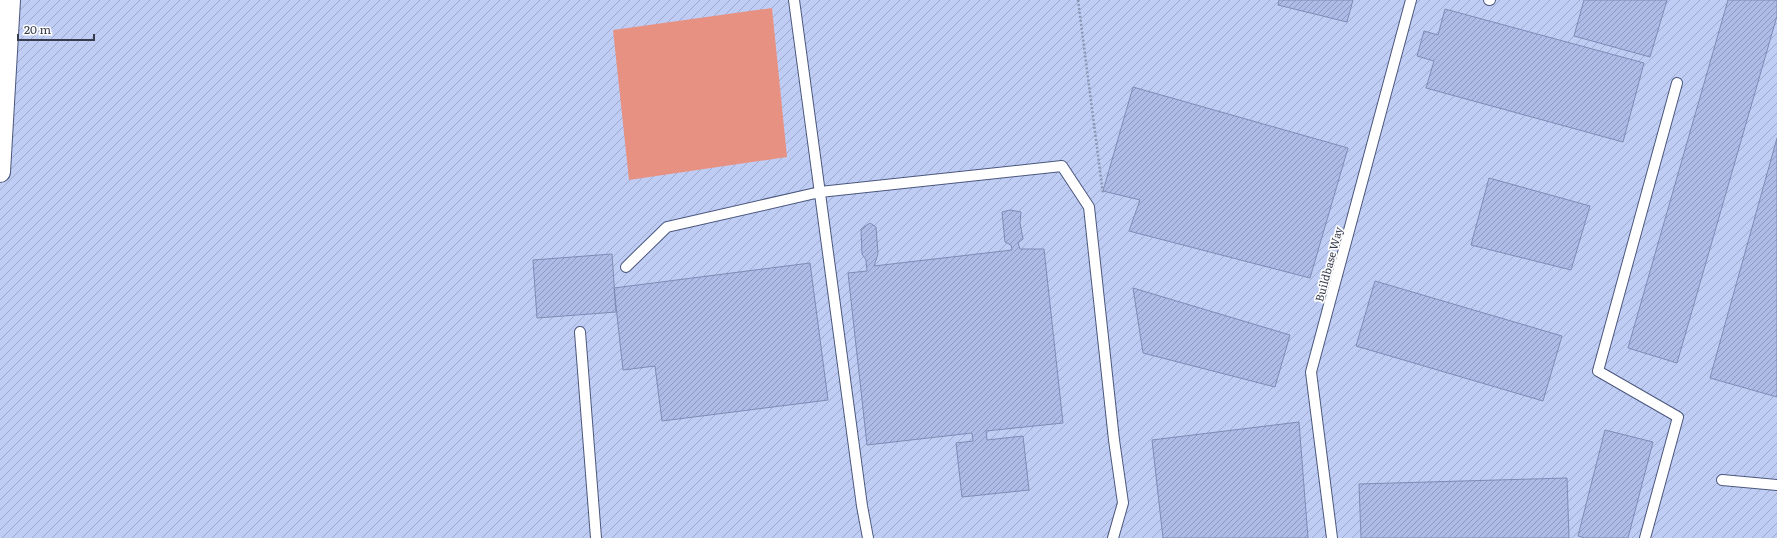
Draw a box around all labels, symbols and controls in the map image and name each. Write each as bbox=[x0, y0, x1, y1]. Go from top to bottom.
scale bar bbox=[18, 16, 94, 42]
text: 20 m bbox=[24, 20, 51, 38]
street label: Buildbase Way bbox=[1310, 224, 1346, 303]

